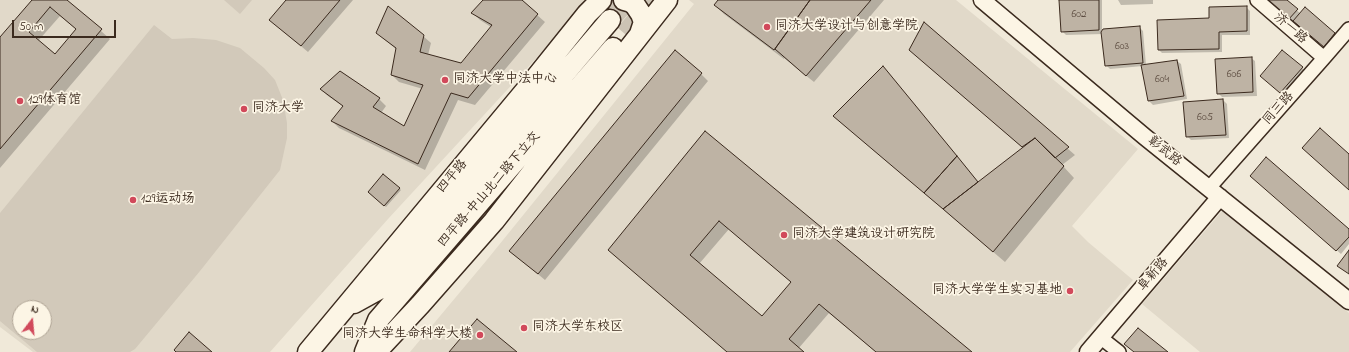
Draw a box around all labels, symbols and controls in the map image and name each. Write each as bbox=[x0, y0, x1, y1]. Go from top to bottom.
house number: 602 bbox=[1071, 8, 1087, 22]
street label: 济一路 bbox=[1270, 10, 1310, 48]
scale bar bbox=[14, 12, 118, 38]
text: 50 m bbox=[19, 18, 43, 36]
place label: 同济大学设计与创意学院 bbox=[775, 19, 918, 35]
marker: 同济大学设计与创意学院 bbox=[762, 22, 772, 32]
house number: 603 bbox=[1115, 40, 1129, 54]
house number: 606 bbox=[1227, 68, 1241, 82]
place label: 同济大学中法中心 bbox=[453, 72, 557, 88]
house number: 604 bbox=[1155, 73, 1169, 87]
marker: 同济大学中法中心 bbox=[440, 75, 450, 85]
street label: 同三路 bbox=[1260, 89, 1298, 129]
place label: 129体育馆 bbox=[28, 93, 82, 109]
marker: 129体育馆 bbox=[15, 96, 25, 106]
place label: 同济大学 bbox=[252, 101, 304, 117]
marker: 同济大学 bbox=[239, 104, 249, 114]
house number: 605 bbox=[1197, 111, 1213, 125]
street label: 四平路-中山北二路下立交 bbox=[436, 129, 544, 251]
street label: 彰武路 bbox=[1144, 134, 1184, 170]
street label: 四平路 bbox=[434, 157, 472, 197]
place label: 129运动场 bbox=[141, 192, 195, 208]
marker: 129运动场 bbox=[128, 195, 138, 205]
place label: 同济大学建筑设计研究院 bbox=[792, 227, 935, 243]
marker: 同济大学建筑设计研究院 bbox=[779, 230, 789, 240]
street label: 阜新路 bbox=[1135, 255, 1173, 295]
place label: 同济大学学生实习基地 bbox=[932, 283, 1062, 299]
marker: 同济大学学生实习基地 bbox=[1065, 286, 1075, 296]
north arrow bbox=[12, 300, 52, 340]
text: N bbox=[29, 301, 41, 318]
place label: 同济大学东校区 bbox=[532, 320, 623, 336]
marker: 同济大学东校区 bbox=[519, 323, 529, 333]
place label: 同济大学生命科学大楼 bbox=[342, 327, 472, 343]
marker: 同济大学生命科学大楼 bbox=[475, 330, 485, 340]

